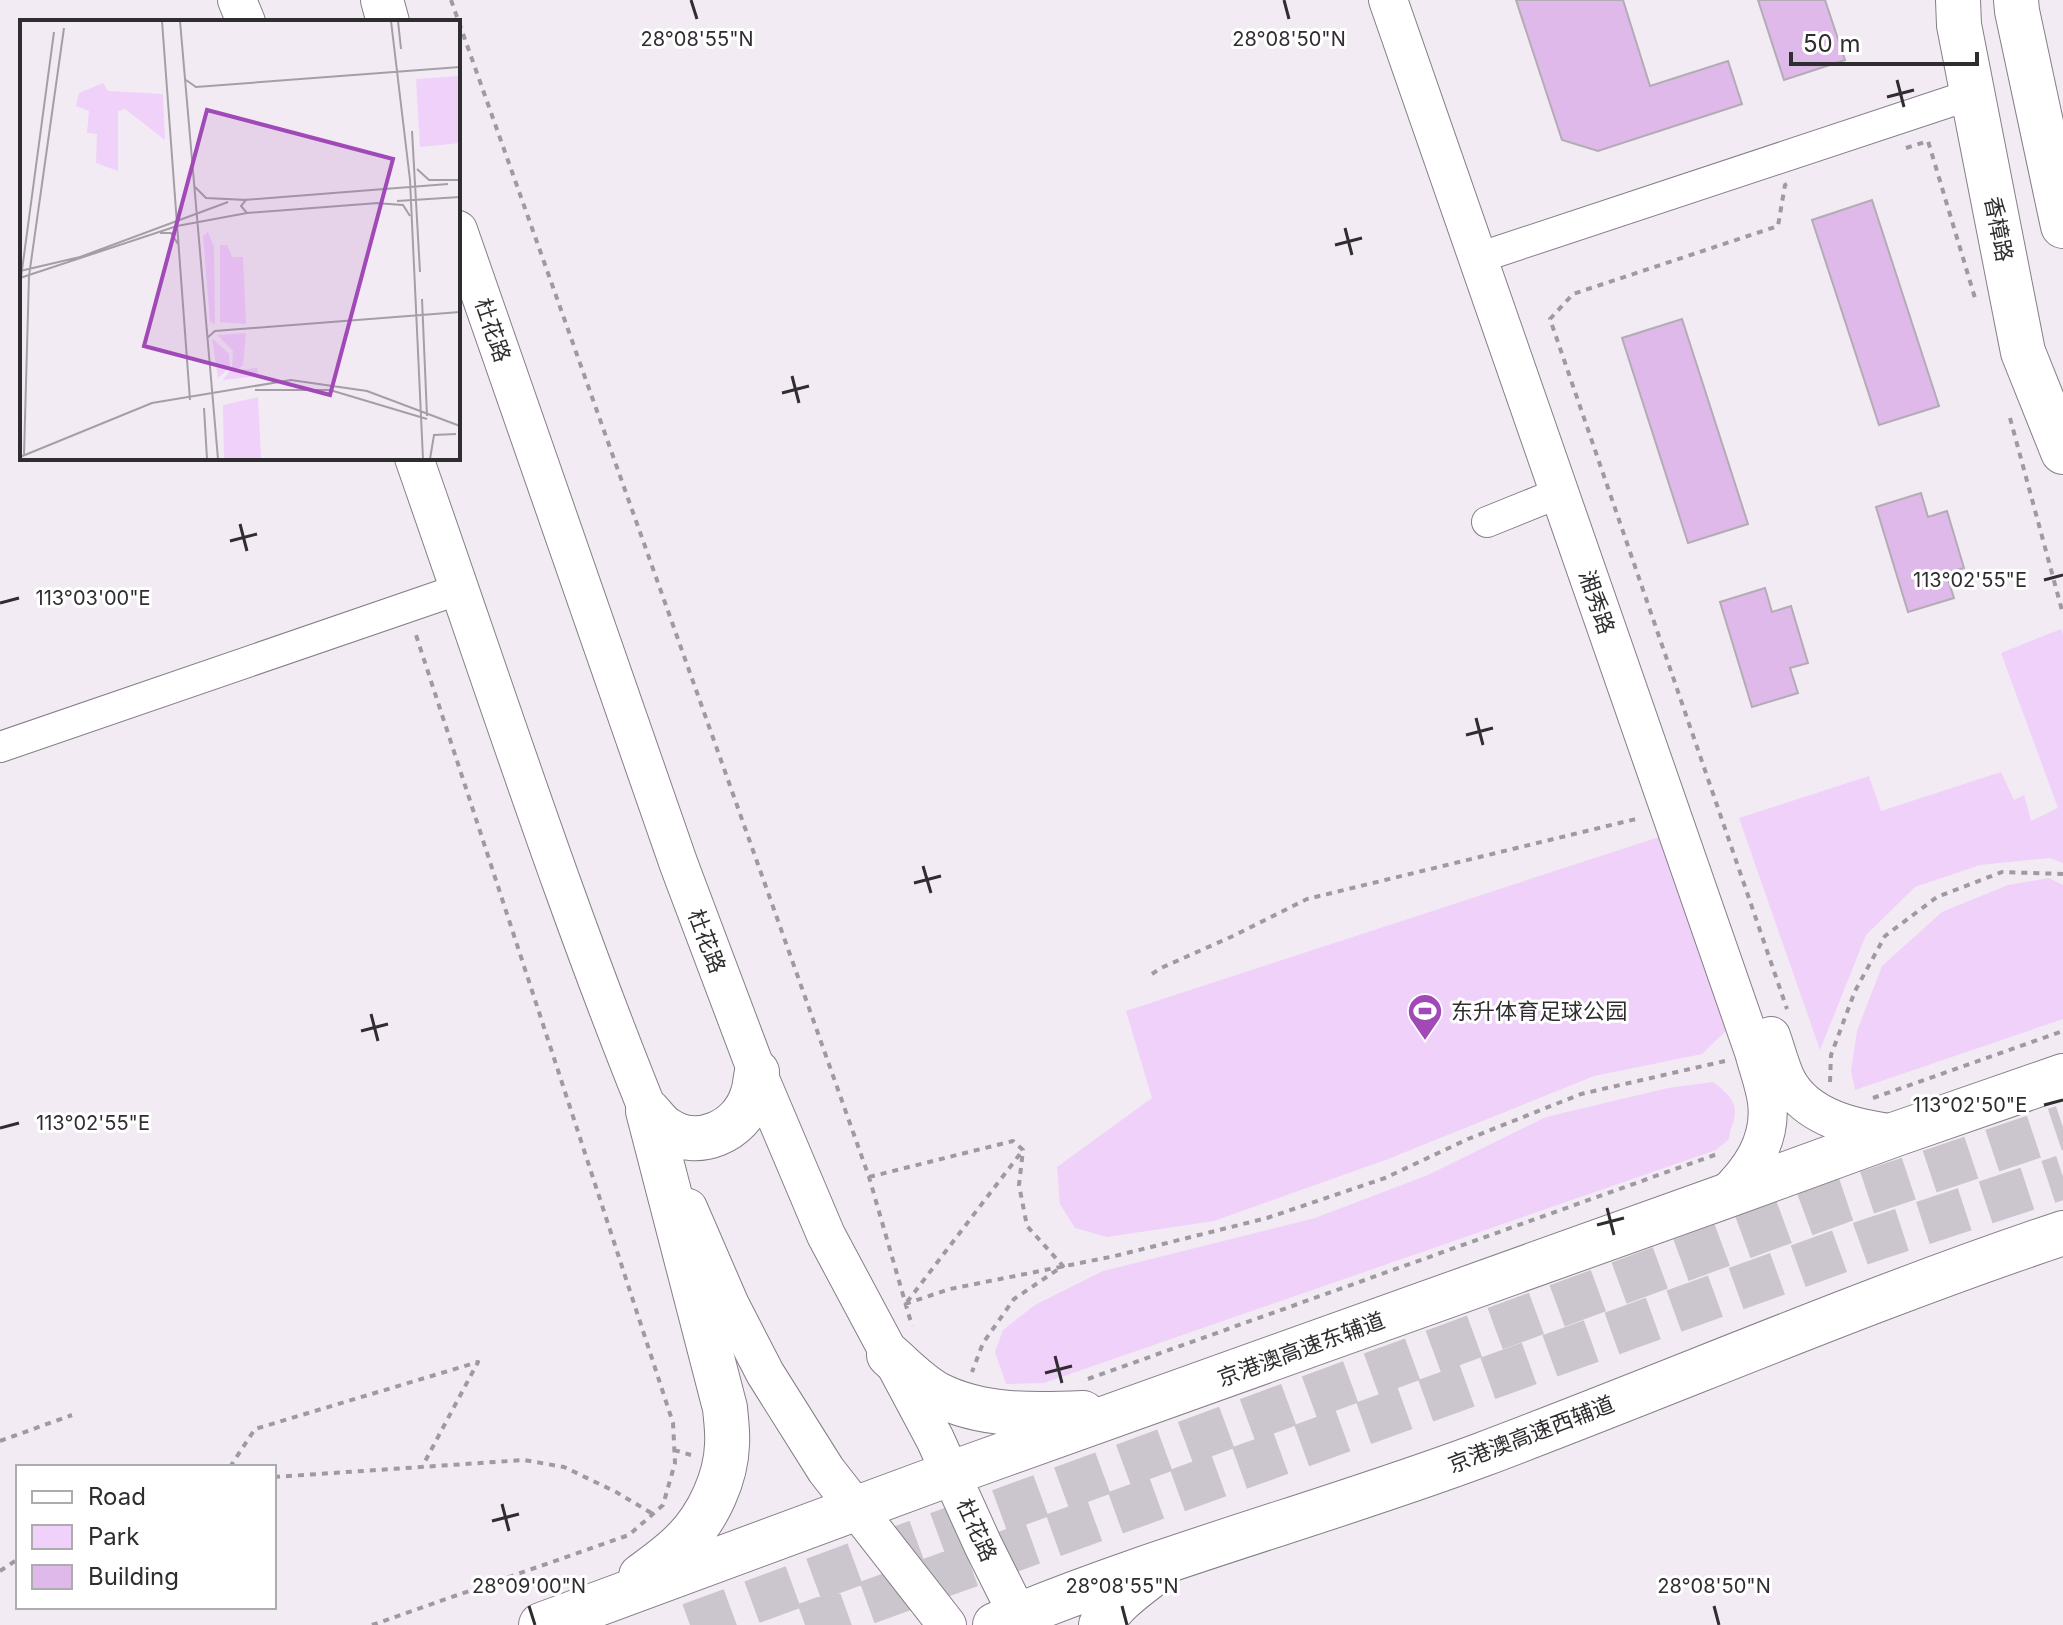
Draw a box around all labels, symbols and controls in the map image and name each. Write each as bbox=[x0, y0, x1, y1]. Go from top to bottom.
scale bar bbox=[1791, 16, 1977, 66]
inset map bbox=[20, 20, 460, 460]
text: 28°08'55"N bbox=[640, 27, 754, 51]
text: 28°08'50"N bbox=[1232, 27, 1346, 51]
text: 50 m bbox=[1803, 29, 1861, 58]
street label: 香樟路 bbox=[1980, 194, 2018, 264]
street label: 杜花路 bbox=[470, 295, 516, 365]
street label: 湘秀路 bbox=[1574, 567, 1620, 637]
text: 113°02'55"E bbox=[1913, 568, 2027, 592]
text: 113°03'00"E bbox=[36, 586, 150, 610]
street label: 杜花路 bbox=[683, 906, 731, 976]
sports icon: 东升体育足球公园 bbox=[1406, 992, 1444, 1042]
place label: 东升体育足球公园 bbox=[1451, 998, 1627, 1024]
text: 113°02'50"E bbox=[1913, 1093, 2027, 1117]
text: 113°02'55"E bbox=[36, 1111, 150, 1135]
street label: 京港澳高速东辅道 bbox=[1214, 1307, 1388, 1391]
street label: 京港澳高速西辅道 bbox=[1444, 1390, 1618, 1478]
legend bbox=[16, 1465, 276, 1609]
text: Road bbox=[88, 1482, 146, 1511]
street label: 杜花路 bbox=[952, 1495, 1002, 1565]
text: Park bbox=[88, 1522, 139, 1551]
text: Building bbox=[88, 1562, 179, 1591]
text: 28°09'00"N bbox=[472, 1574, 586, 1598]
text: 28°08'55"N bbox=[1065, 1574, 1179, 1598]
text: 28°08'50"N bbox=[1657, 1574, 1771, 1598]

